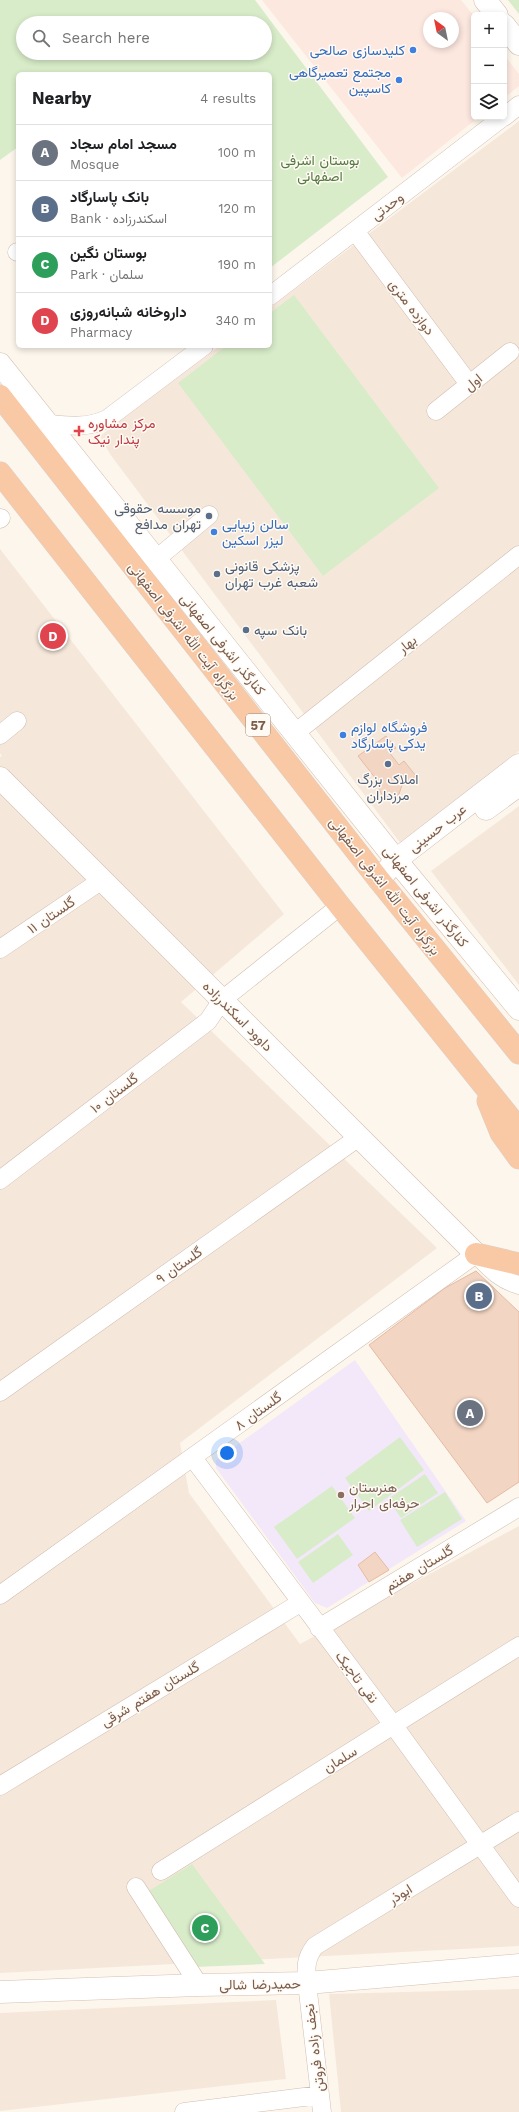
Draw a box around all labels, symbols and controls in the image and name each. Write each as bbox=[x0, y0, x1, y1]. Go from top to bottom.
north arrow bbox=[423, 12, 459, 48]
map controls bbox=[471, 12, 507, 120]
button: + bbox=[471, 12, 507, 48]
search box bbox=[16, 16, 272, 60]
icon: search bbox=[30, 27, 52, 49]
text: Search here bbox=[62, 29, 150, 47]
place label: کلیدسازى صالحى bbox=[310, 42, 405, 59]
marker: کلیدسازى صالحى bbox=[408, 45, 418, 55]
button: − bbox=[471, 48, 507, 84]
place label: مجتمع تعمیرگاهی کاسپین bbox=[289, 64, 391, 98]
marker: مجتمع تعمیرگاهی کاسپین bbox=[394, 75, 404, 85]
button: layers bbox=[471, 84, 507, 120]
text: Nearby bbox=[32, 88, 91, 108]
text: 4 results bbox=[200, 91, 256, 106]
text: مسجد امام سجاد bbox=[70, 135, 177, 153]
text: A bbox=[41, 145, 49, 160]
text: 100 m bbox=[218, 145, 256, 160]
park label: بوستان اشرفی اصفهانی bbox=[281, 152, 359, 185]
text: Mosque bbox=[70, 157, 119, 172]
text: بانک پاسارگاد bbox=[70, 188, 149, 206]
street label: وحدتی bbox=[368, 189, 407, 224]
text: B bbox=[41, 201, 49, 216]
text: 120 m bbox=[218, 201, 256, 216]
text: Bank · اسکندرزاده bbox=[70, 211, 167, 226]
text: بوستان نگین bbox=[70, 244, 147, 262]
text: C bbox=[41, 257, 49, 272]
text: 190 m bbox=[218, 257, 256, 272]
text: Park · سلمان bbox=[70, 267, 144, 282]
street label: دوازده متری bbox=[385, 276, 438, 339]
text: داروخانه شبانه‌روزی bbox=[70, 303, 187, 321]
text: D bbox=[40, 313, 50, 328]
text: 340 m bbox=[216, 313, 256, 328]
text: Pharmacy bbox=[70, 325, 132, 340]
street label: اول bbox=[461, 370, 486, 396]
place label: مرکز مشاوره پندار نیک bbox=[88, 415, 155, 449]
marker: مرکز مشاوره پندار نیک bbox=[73, 425, 85, 437]
place label: موسسه حقوقی تهران مدافع bbox=[114, 500, 201, 535]
marker: موسسه حقوقی تهران مدافع bbox=[204, 511, 214, 521]
place label: سالن زیبایی لیزر اسکین bbox=[222, 516, 289, 549]
marker: سالن زیبایی لیزر اسکین bbox=[209, 527, 219, 537]
place label: پزشکی قانونی شعبه غرب تهران bbox=[225, 558, 318, 591]
street label: بزرگراه آیت الله اشرفی اصفهانی bbox=[124, 559, 243, 704]
marker: پزشکی قانونی شعبه غرب تهران bbox=[212, 569, 222, 579]
street label: کنارگذر اشرفی اصفهانی bbox=[176, 590, 269, 699]
pin: D bbox=[40, 621, 66, 651]
place label: بانک سپه bbox=[254, 622, 307, 640]
marker: بانک سپه bbox=[241, 625, 251, 635]
street label: بهار bbox=[394, 632, 420, 658]
road number: 57 bbox=[246, 714, 270, 736]
place label: فروشگاه لوازم یدکی پاسارگاد bbox=[351, 719, 428, 753]
marker: فروشگاه لوازم یدکی پاسارگاد bbox=[338, 730, 348, 740]
marker: املاک بزرگ مرزداران bbox=[383, 759, 393, 769]
place label: املاک بزرگ مرزداران bbox=[357, 771, 419, 804]
street label: عرب حسینی bbox=[405, 801, 470, 856]
street label: بزرگراه آیت الله اشرفی اصفهانی bbox=[325, 814, 444, 959]
street label: کنارگذر اشرفی اصفهانی bbox=[379, 842, 472, 951]
street label: گلستان ۱۱ bbox=[24, 893, 78, 938]
street label: داوود اسکندرزاده bbox=[199, 978, 277, 1055]
street label: گلستان ۱۰ bbox=[87, 1070, 142, 1117]
street label: گلستان ۹ bbox=[153, 1243, 206, 1287]
pin: B bbox=[466, 1281, 492, 1311]
street label: گلستان ٨ bbox=[231, 1389, 285, 1434]
pin: A bbox=[457, 1398, 483, 1428]
your location bbox=[217, 1443, 237, 1463]
place label: هنرستان حرفه‌ای احرار bbox=[348, 1479, 420, 1512]
marker: هنرستان حرفه‌ای احرار bbox=[336, 1490, 346, 1500]
street label: گلستان هفتم bbox=[382, 1541, 456, 1595]
street label: نقی تاجیک bbox=[332, 1648, 382, 1707]
street label: گلستان هفتم شرقی bbox=[98, 1658, 203, 1731]
street label: سلمان bbox=[320, 1743, 360, 1776]
street label: ابوذر bbox=[384, 1881, 415, 1909]
pin: C bbox=[192, 1913, 218, 1943]
street label: حمیدرضا شالی bbox=[219, 1975, 301, 1994]
street label: نجف زاده فروتن bbox=[301, 2003, 328, 2093]

